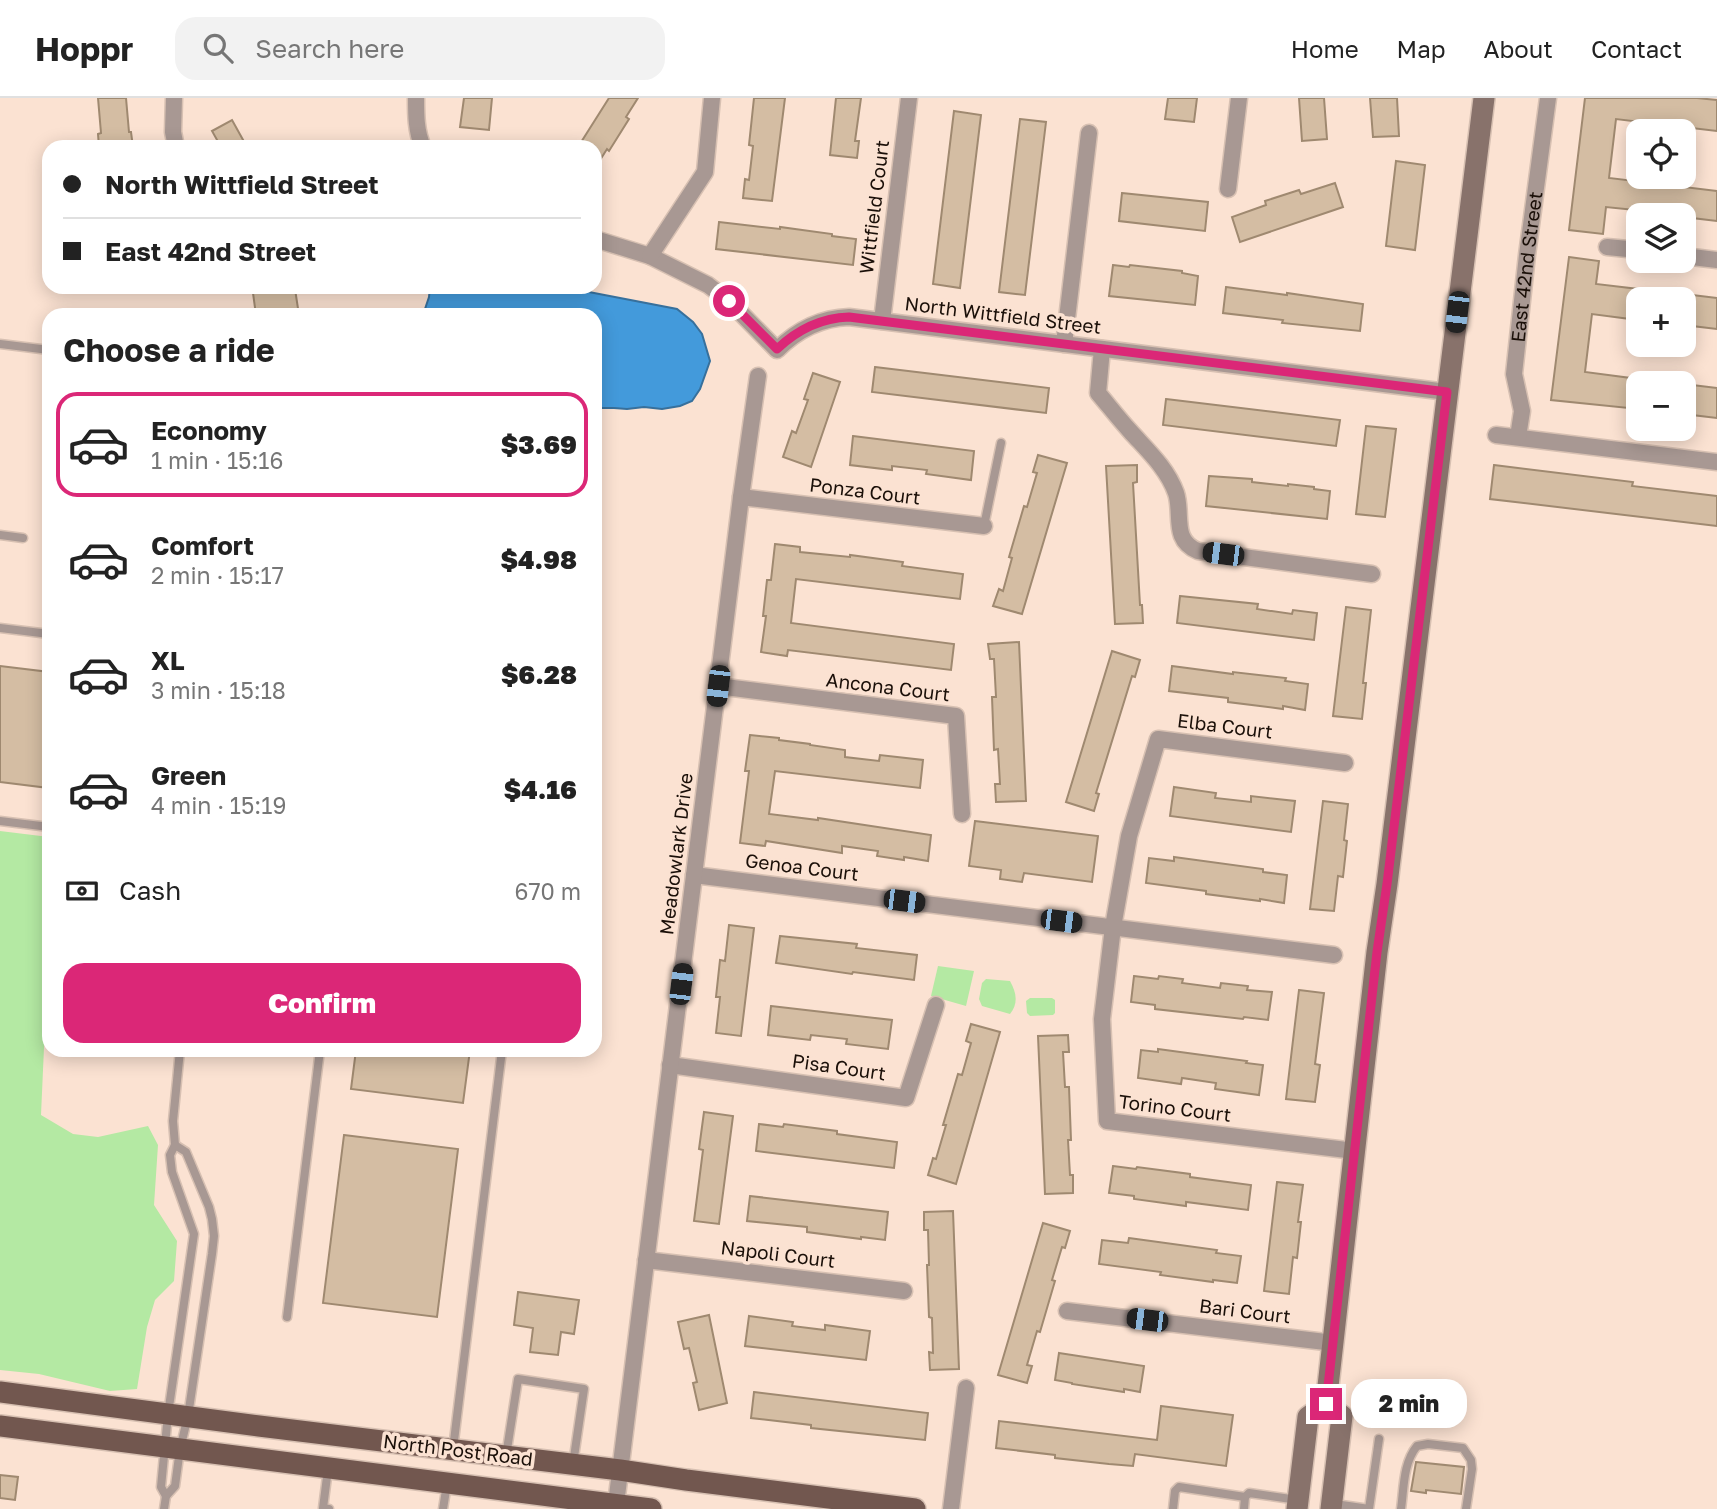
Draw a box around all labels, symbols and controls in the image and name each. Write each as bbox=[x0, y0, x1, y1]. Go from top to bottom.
search box bbox=[175, 17, 665, 80]
text: Hoppr bbox=[35, 29, 133, 68]
icon: search bbox=[199, 29, 237, 67]
text: Search here bbox=[255, 33, 404, 64]
text: Home bbox=[1291, 34, 1359, 63]
text: Map bbox=[1397, 34, 1446, 63]
text: About bbox=[1484, 34, 1553, 63]
text: Contact bbox=[1591, 34, 1682, 63]
map controls bbox=[1626, 119, 1696, 441]
button: locate bbox=[1626, 119, 1696, 189]
street label: Wittfield Court bbox=[854, 139, 893, 275]
text: North Wittfield Street bbox=[105, 169, 379, 200]
street label: East 42nd Street bbox=[1506, 190, 1546, 343]
button: layers bbox=[1626, 203, 1696, 273]
text: East 42nd Street bbox=[105, 236, 316, 267]
route start bbox=[713, 285, 745, 317]
button: + bbox=[1626, 287, 1696, 357]
car bbox=[1445, 290, 1470, 334]
street label: North Wittfield Street bbox=[904, 291, 1103, 338]
text: Choose a ride bbox=[63, 331, 275, 369]
button: − bbox=[1626, 371, 1696, 441]
icon: car bbox=[67, 413, 130, 476]
text: Economy bbox=[151, 415, 267, 446]
text: $3.69 bbox=[501, 429, 577, 460]
text: 1 min · 15:16 bbox=[151, 446, 283, 474]
street label: Ponza Court bbox=[808, 472, 922, 509]
icon: car bbox=[67, 528, 130, 591]
text: Comfort bbox=[151, 530, 254, 561]
car bbox=[1201, 541, 1246, 567]
text: $4.98 bbox=[501, 544, 577, 575]
text: 2 min · 15:17 bbox=[151, 561, 284, 589]
icon: car bbox=[67, 643, 130, 706]
text: XL bbox=[151, 645, 185, 676]
text: $6.28 bbox=[501, 659, 577, 690]
car bbox=[706, 664, 731, 708]
street label: Ancona Court bbox=[825, 668, 951, 706]
text: 3 min · 15:18 bbox=[151, 676, 286, 704]
street label: Elba Court bbox=[1176, 708, 1274, 743]
icon: car bbox=[67, 758, 130, 821]
text: Green bbox=[151, 760, 226, 791]
street label: Meadowlark Drive bbox=[654, 772, 697, 936]
text: $4.16 bbox=[504, 774, 577, 805]
text: 4 min · 15:19 bbox=[151, 791, 286, 819]
street label: Genoa Court bbox=[744, 848, 860, 885]
icon: cash bbox=[63, 872, 101, 910]
text: Cash bbox=[119, 875, 181, 906]
text: 670 m bbox=[515, 877, 581, 905]
car bbox=[882, 888, 927, 914]
car bbox=[1039, 908, 1084, 934]
car bbox=[669, 962, 694, 1006]
button: Confirm bbox=[63, 963, 581, 1043]
street label: Pisa Court bbox=[791, 1049, 887, 1084]
street label: Torino Court bbox=[1118, 1089, 1233, 1126]
street label: Napoli Court bbox=[719, 1235, 837, 1272]
street label: Bari Court bbox=[1198, 1293, 1292, 1328]
car bbox=[1125, 1307, 1170, 1333]
callout: 2 min bbox=[1350, 1380, 1466, 1428]
route end bbox=[1310, 1388, 1342, 1420]
text: 2 min bbox=[1379, 1389, 1439, 1417]
street label: North Post Road bbox=[382, 1429, 534, 1470]

